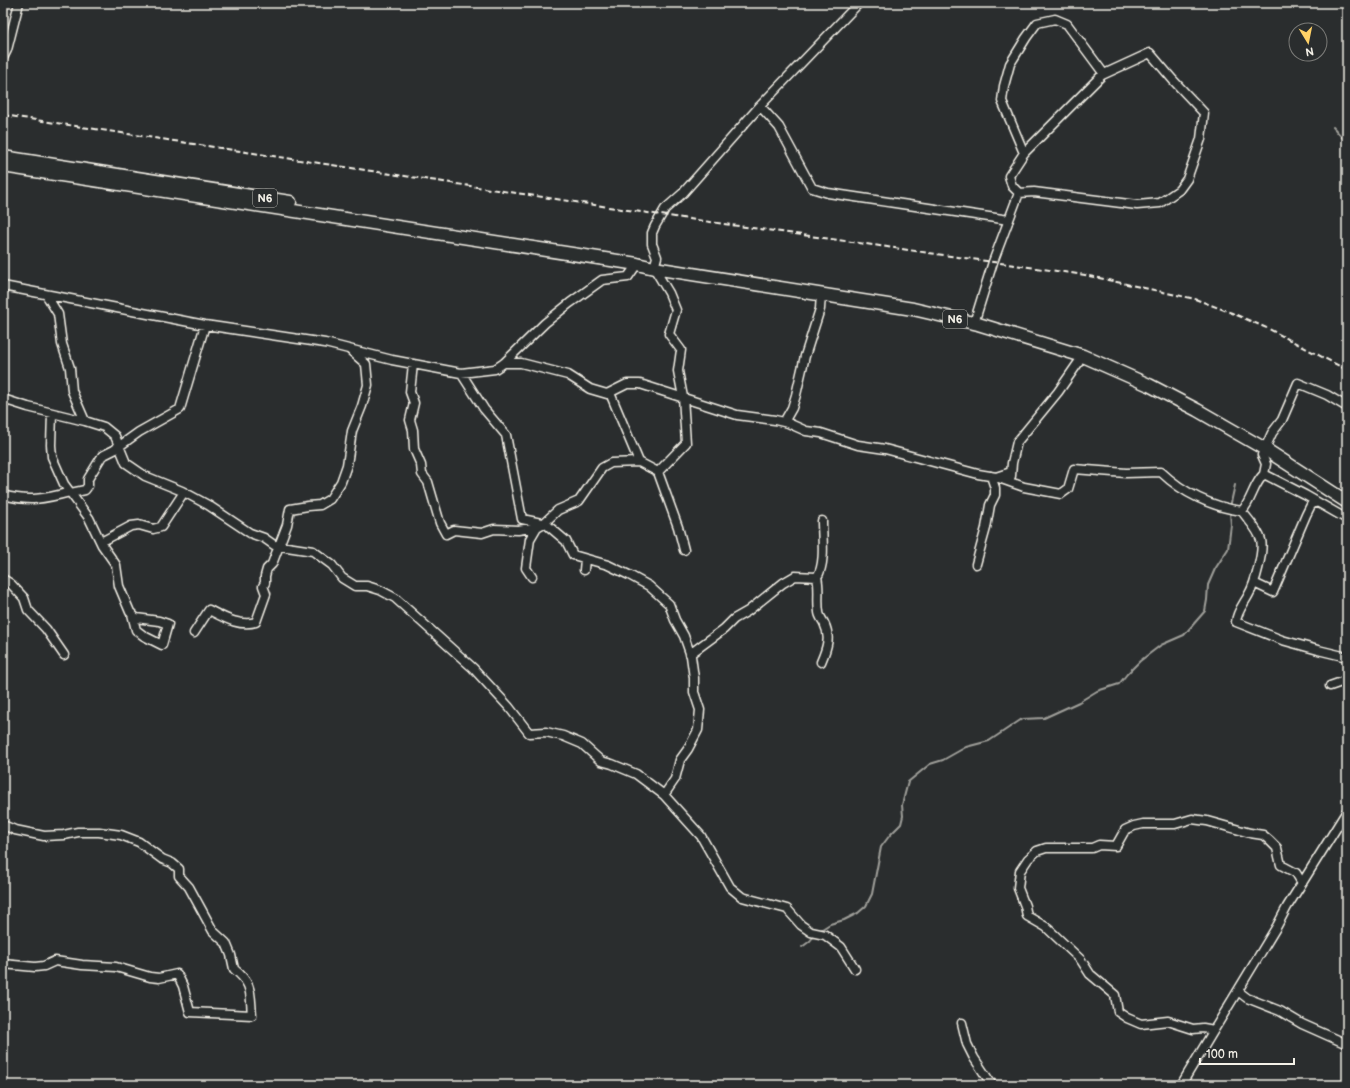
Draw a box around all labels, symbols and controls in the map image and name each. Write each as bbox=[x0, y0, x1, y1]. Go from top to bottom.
north arrow bbox=[1288, 22, 1328, 62]
text: N bbox=[1304, 44, 1315, 58]
road number: N6 bbox=[253, 189, 277, 207]
road number: N6 bbox=[943, 310, 967, 328]
scale bar bbox=[1200, 1040, 1294, 1066]
text: 100 m bbox=[1206, 1047, 1238, 1062]

